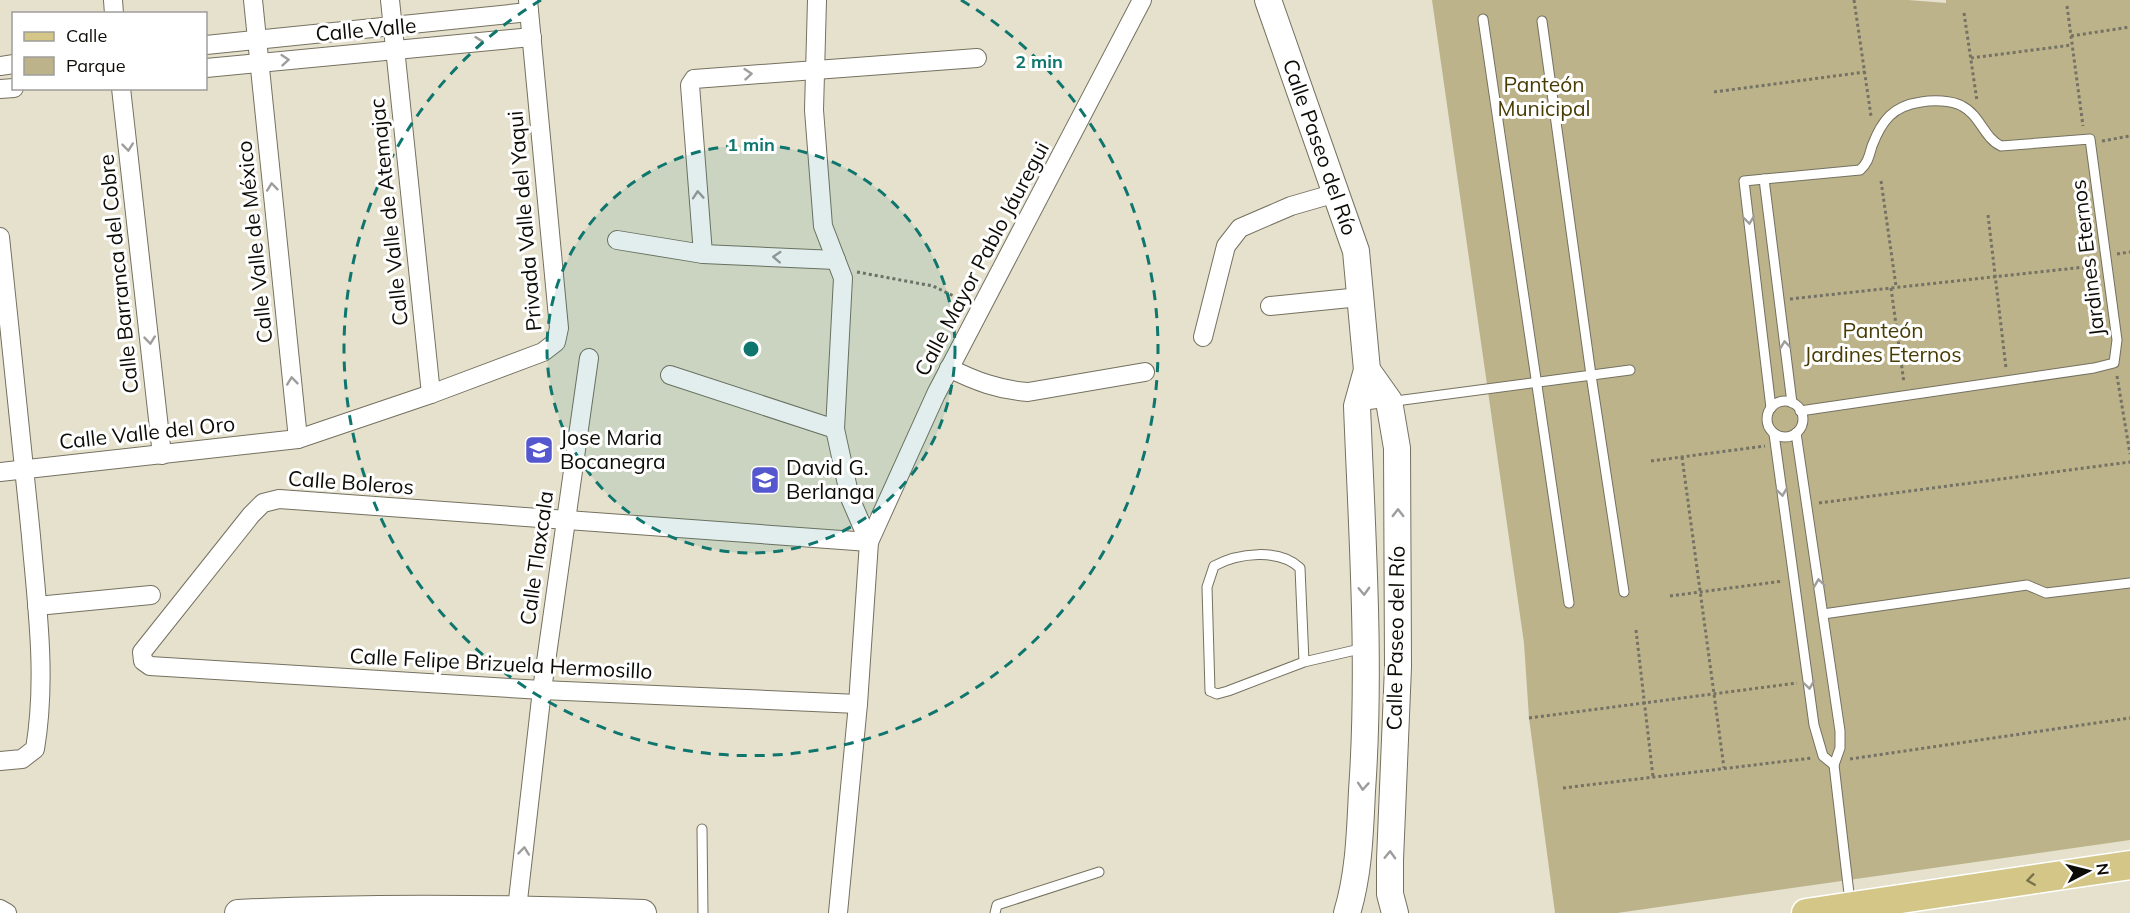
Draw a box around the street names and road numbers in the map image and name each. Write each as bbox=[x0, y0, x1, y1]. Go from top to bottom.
street label: Calle Valle bbox=[314, 12, 417, 46]
street label: Calle Paseo del Río bbox=[1278, 55, 1363, 238]
street label: Calle Valle de Atemajac bbox=[363, 97, 413, 327]
street label: Privada Valle del Yaqui bbox=[501, 110, 547, 332]
street label: Calle Mayor Pablo Jáuregui bbox=[908, 137, 1054, 380]
street label: Calle Valle de México bbox=[230, 139, 278, 345]
street label: Calle Barranca del Cobre bbox=[93, 153, 144, 395]
street label: Jardines Eternos bbox=[2065, 178, 2110, 338]
street label: Calle Valle del Oro bbox=[58, 410, 236, 454]
street label: Calle Boleros bbox=[287, 465, 415, 499]
street label: Calle Tlaxcala bbox=[514, 489, 558, 627]
street label: Calle Paseo del Río bbox=[1380, 545, 1410, 731]
street label: Calle Felipe Brizuela Hermosillo bbox=[349, 642, 653, 684]

